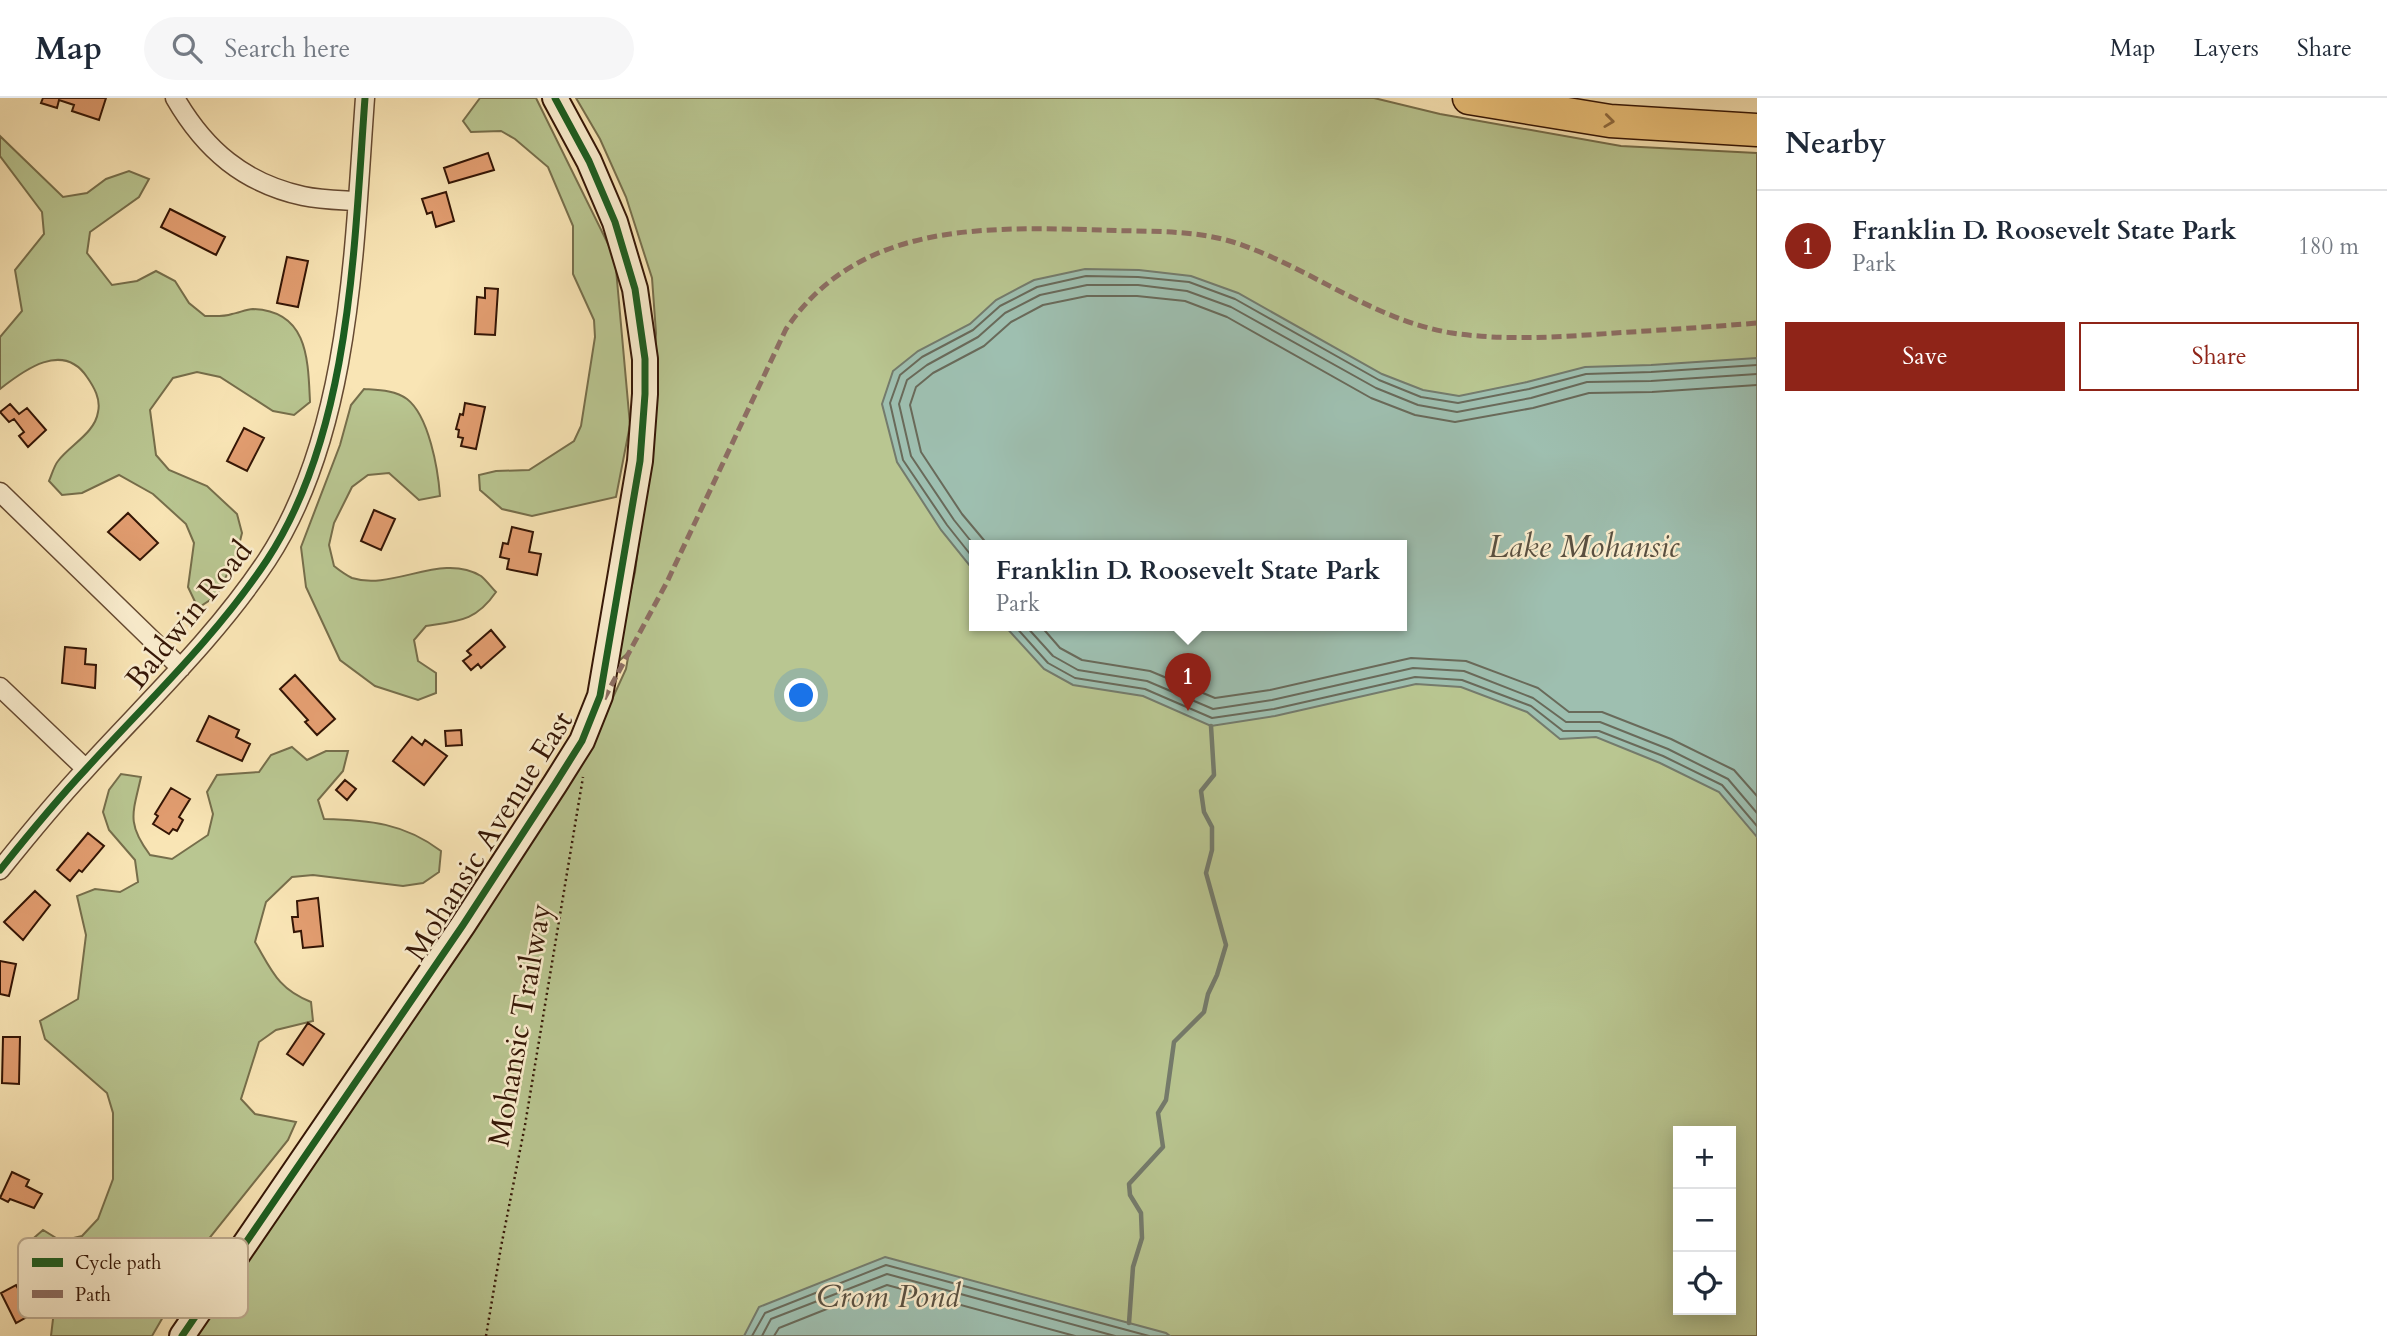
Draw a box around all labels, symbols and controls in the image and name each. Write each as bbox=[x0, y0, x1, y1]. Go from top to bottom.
search box bbox=[144, 17, 634, 80]
text: Map bbox=[35, 26, 102, 71]
icon: search bbox=[168, 29, 206, 67]
text: Search here bbox=[224, 31, 350, 66]
text: Map bbox=[2110, 32, 2156, 65]
text: Layers bbox=[2194, 32, 2259, 65]
text: Share bbox=[2297, 32, 2352, 65]
one-way arrow bbox=[1604, 113, 1615, 128]
text: Nearby bbox=[1785, 123, 1886, 164]
text: Franklin D. Roosevelt State Park bbox=[1852, 213, 2237, 248]
text: 1 bbox=[1802, 231, 1814, 262]
text: 180 m bbox=[2298, 231, 2359, 262]
text: Park bbox=[1852, 248, 1896, 279]
button: Save bbox=[1785, 322, 2065, 391]
button: Share bbox=[2079, 322, 2359, 391]
water label: Lake Mohansic bbox=[1488, 525, 1680, 569]
street label: Baldwin Road bbox=[116, 532, 262, 698]
popup bbox=[969, 540, 1407, 631]
text: Franklin D. Roosevelt State Park bbox=[996, 553, 1380, 588]
text: Park bbox=[996, 588, 1040, 619]
pin: 1 bbox=[1165, 653, 1211, 711]
your location bbox=[784, 678, 818, 712]
street label: Mohansic Avenue East bbox=[395, 703, 583, 969]
street label: Mohansic Trailway bbox=[478, 900, 562, 1150]
map controls bbox=[1673, 1126, 1736, 1315]
button: + bbox=[1673, 1126, 1736, 1189]
button: − bbox=[1673, 1189, 1736, 1252]
legend bbox=[18, 1238, 248, 1318]
text: Cycle path bbox=[75, 1250, 162, 1276]
button: locate bbox=[1673, 1252, 1736, 1315]
water label: Crom Pond bbox=[816, 1275, 961, 1319]
text: Path bbox=[75, 1282, 111, 1308]

